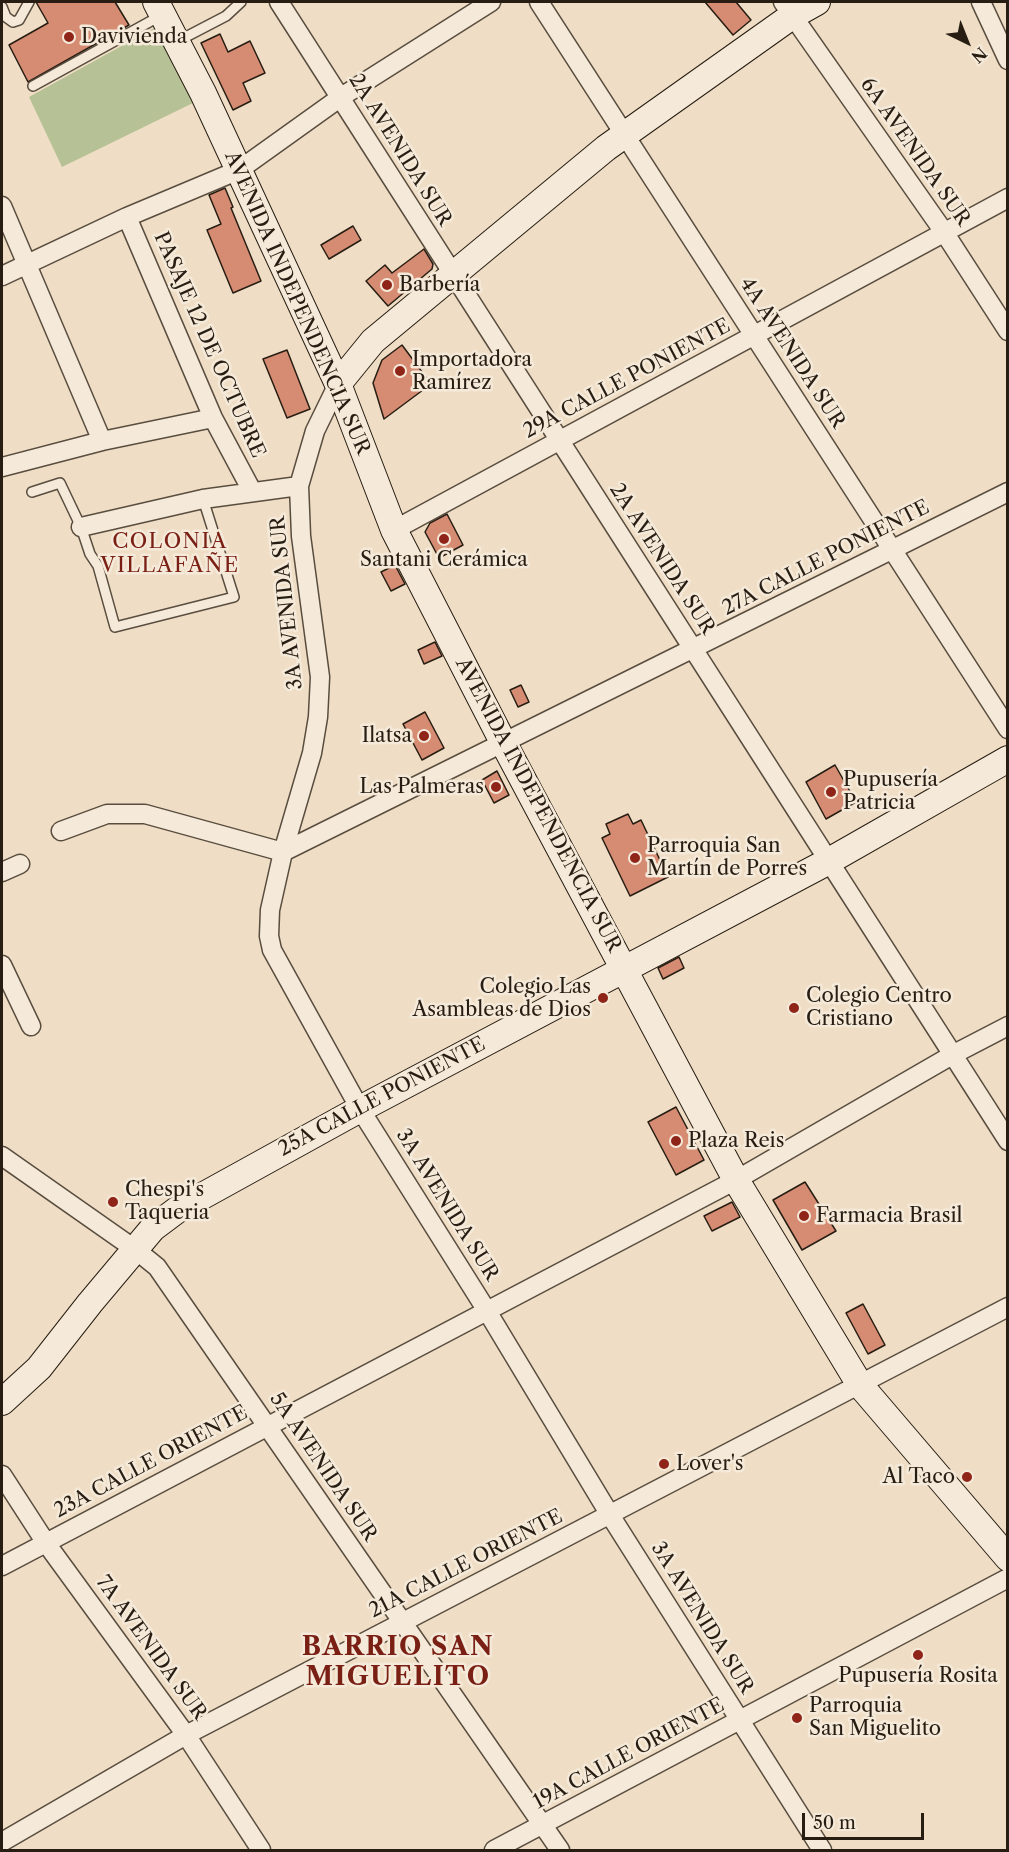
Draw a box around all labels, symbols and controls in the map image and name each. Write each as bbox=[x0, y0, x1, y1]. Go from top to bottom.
north arrow bbox=[937, 12, 997, 72]
place label: Davivienda bbox=[81, 25, 187, 49]
marker: Davivienda bbox=[62, 30, 76, 44]
text: N bbox=[967, 43, 991, 67]
street label: 2A AVENIDA SUR bbox=[343, 69, 457, 231]
street label: 6A AVENIDA SUR bbox=[855, 73, 975, 231]
street label: AVENIDA INDEPENDENCIA SUR bbox=[219, 148, 375, 458]
street label: PASAJE 12 DE OCTUBRE bbox=[148, 228, 270, 462]
place label: Barbería bbox=[399, 273, 480, 297]
street label: 4A AVENIDA SUR bbox=[734, 273, 850, 433]
marker: Barbería bbox=[380, 278, 394, 292]
street label: 29A CALLE PONIENTE bbox=[519, 314, 735, 444]
place label: Importadora Ramírez bbox=[412, 348, 532, 395]
marker: Importadora Ramírez bbox=[393, 364, 407, 378]
street label: 2A AVENIDA SUR bbox=[604, 479, 720, 639]
street label: 27A CALLE PONIENTE bbox=[718, 495, 934, 621]
street label: 3A AVENIDA SUR bbox=[266, 515, 308, 691]
district label: COLONIA VILLAFAÑE bbox=[100, 529, 240, 579]
marker: Santani Cerámica bbox=[437, 532, 451, 546]
place label: Santani Cerámica bbox=[360, 548, 528, 572]
street label: AVENIDA INDEPENDENCIA SUR bbox=[450, 654, 626, 956]
place label: Ilatsa bbox=[362, 724, 412, 748]
marker: Ilatsa bbox=[417, 729, 431, 743]
place label: Pupusería Patricia bbox=[843, 768, 938, 815]
place label: Las Palmeras bbox=[359, 775, 484, 799]
marker: Las Palmeras bbox=[489, 780, 503, 794]
marker: Pupusería Patricia bbox=[824, 785, 838, 799]
place label: Parroquia San Martín de Porres bbox=[647, 834, 807, 881]
marker: Parroquia San Martín de Porres bbox=[628, 851, 642, 865]
place label: Colegio Las Asambleas de Dios bbox=[413, 975, 591, 1022]
place label: Colegio Centro Cristiano bbox=[806, 984, 952, 1031]
marker: Colegio Las Asambleas de Dios bbox=[596, 991, 610, 1005]
marker: Colegio Centro Cristiano bbox=[787, 1001, 801, 1015]
street label: 25A CALLE PONIENTE bbox=[274, 1032, 490, 1162]
street label: 3A AVENIDA SUR bbox=[391, 1125, 503, 1285]
place label: Plaza Reis bbox=[688, 1129, 784, 1153]
marker: Plaza Reis bbox=[669, 1134, 683, 1148]
place label: Chespi's Taqueria bbox=[125, 1178, 209, 1225]
marker: Chespi's Taqueria bbox=[106, 1195, 120, 1209]
place label: Farmacia Brasil bbox=[816, 1204, 962, 1228]
marker: Farmacia Brasil bbox=[797, 1209, 811, 1223]
street label: 5A AVENIDA SUR bbox=[264, 1388, 382, 1546]
street label: 23A CALLE ORIENTE bbox=[50, 1401, 252, 1523]
place label: Lover's bbox=[676, 1452, 744, 1476]
marker: Lover's bbox=[657, 1457, 671, 1471]
place label: Al Taco bbox=[883, 1465, 955, 1489]
marker: Al Taco bbox=[960, 1470, 974, 1484]
street label: 21A CALLE ORIENTE bbox=[365, 1505, 567, 1623]
street label: 3A AVENIDA SUR bbox=[646, 1538, 758, 1698]
street label: 7A AVENIDA SUR bbox=[91, 1571, 211, 1725]
district label: BARRIO SAN MIGUELITO bbox=[302, 1631, 494, 1692]
marker: Pupusería Rosita bbox=[911, 1648, 925, 1662]
place label: Pupusería Rosita bbox=[838, 1664, 998, 1688]
street label: 19A CALLE ORIENTE bbox=[529, 1693, 729, 1815]
place label: Parroquia San Miguelito bbox=[809, 1694, 941, 1741]
marker: Parroquia San Miguelito bbox=[790, 1711, 804, 1725]
scale bar bbox=[805, 1801, 926, 1839]
text: 50 m bbox=[813, 1812, 856, 1834]

